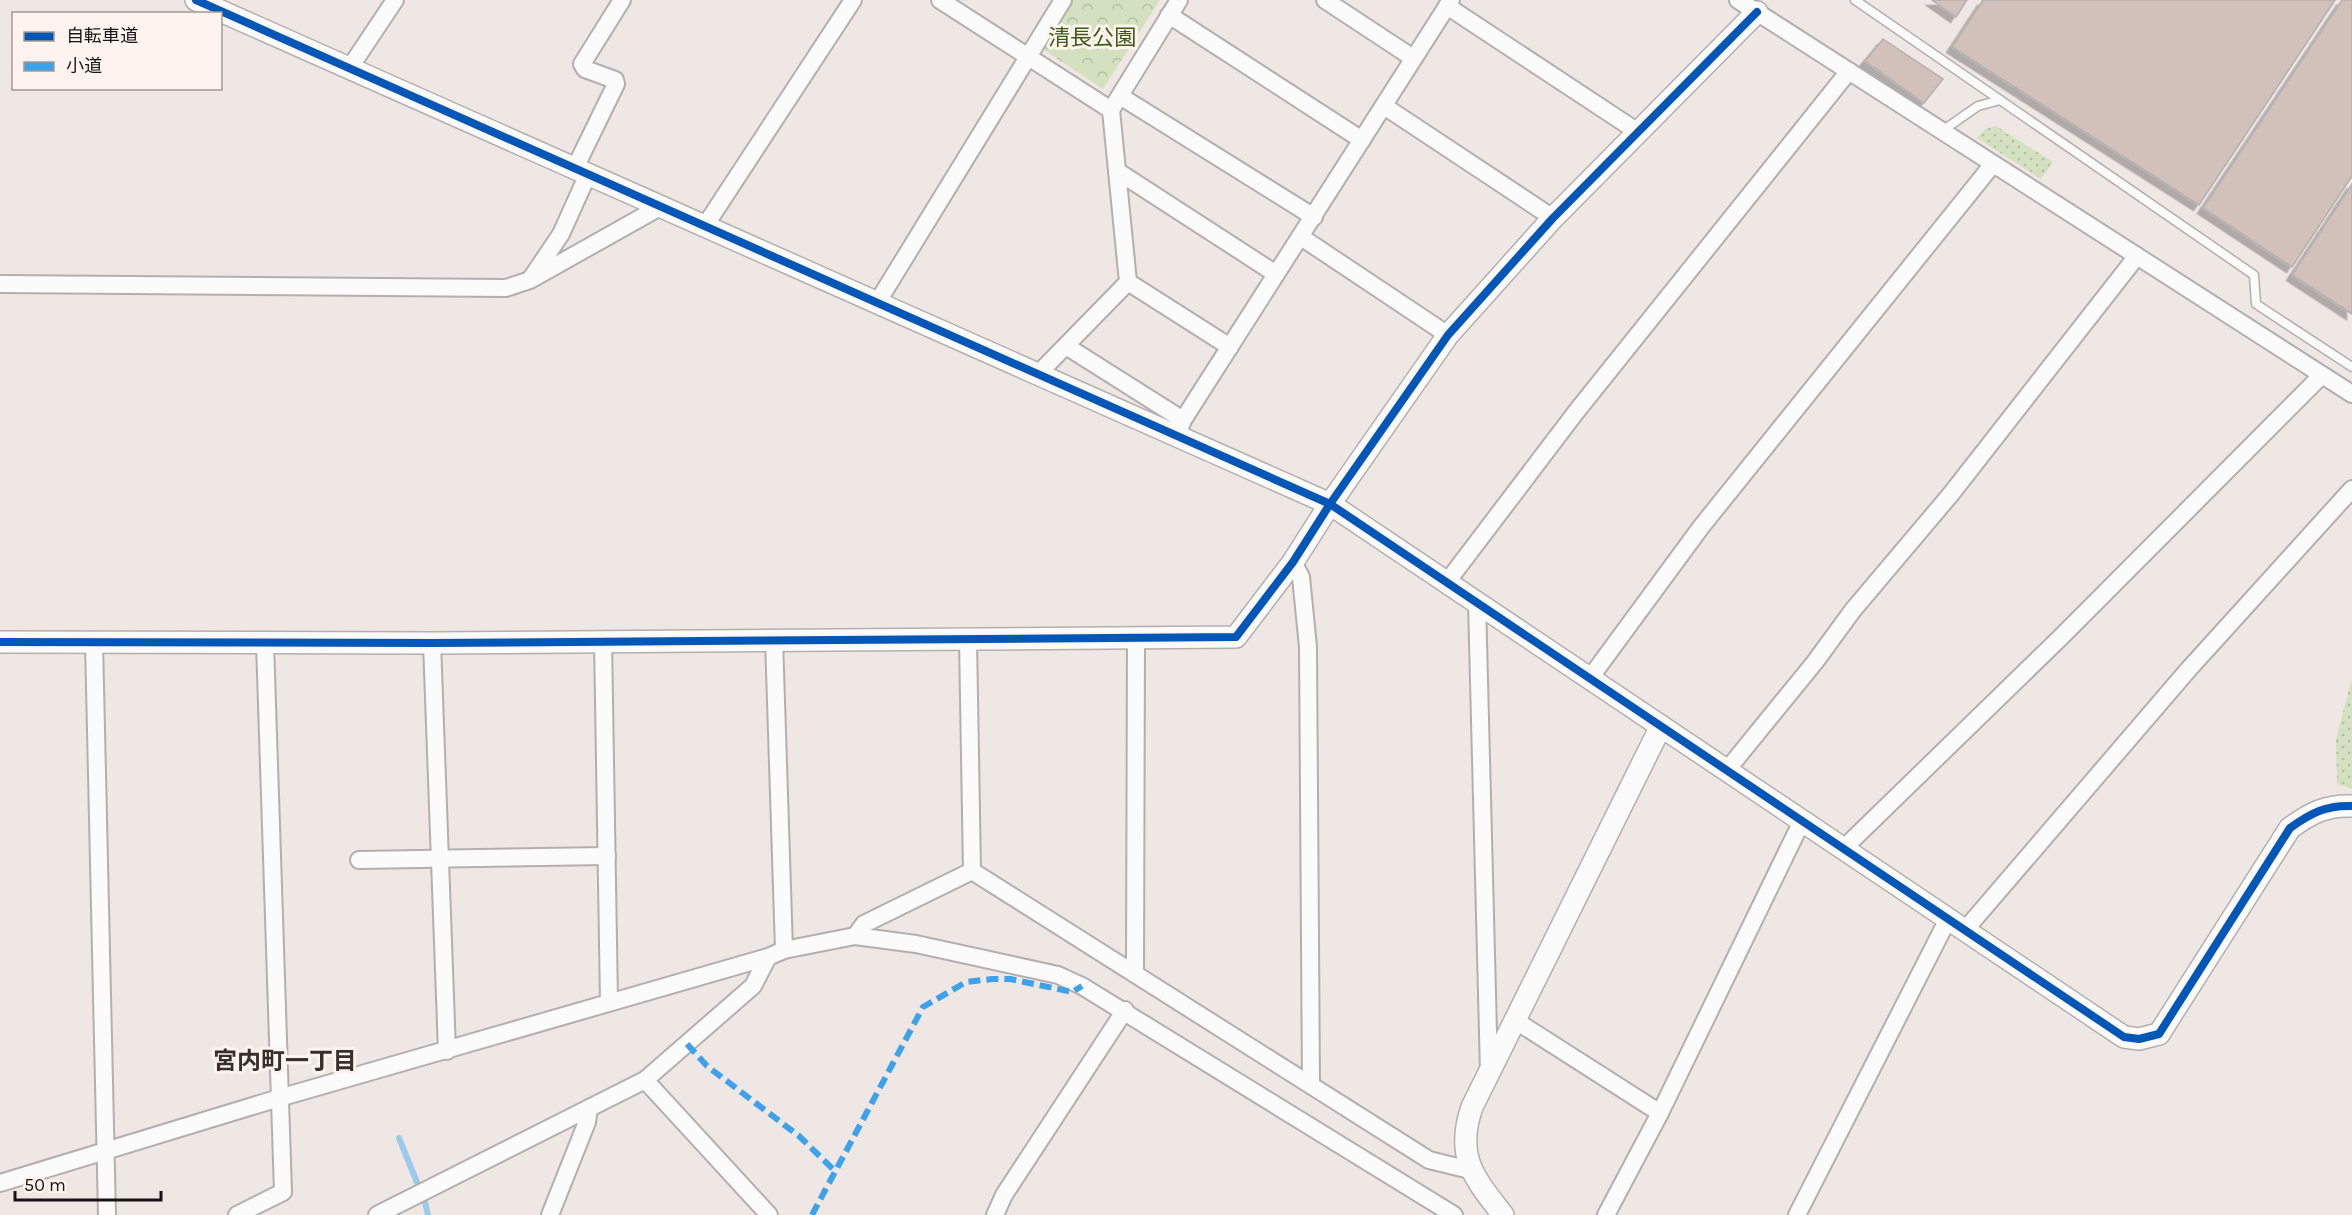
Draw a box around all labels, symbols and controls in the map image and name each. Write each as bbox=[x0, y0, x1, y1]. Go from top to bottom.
legend bbox=[12, 12, 222, 90]
text: 自転車道 bbox=[66, 25, 138, 47]
park label: 清長公園 bbox=[1048, 25, 1136, 51]
text: 小道 bbox=[66, 55, 102, 77]
district label: 宮内町一丁目 bbox=[213, 1047, 357, 1075]
scale bar bbox=[15, 1164, 160, 1202]
text: 50 m bbox=[24, 1174, 66, 1196]

